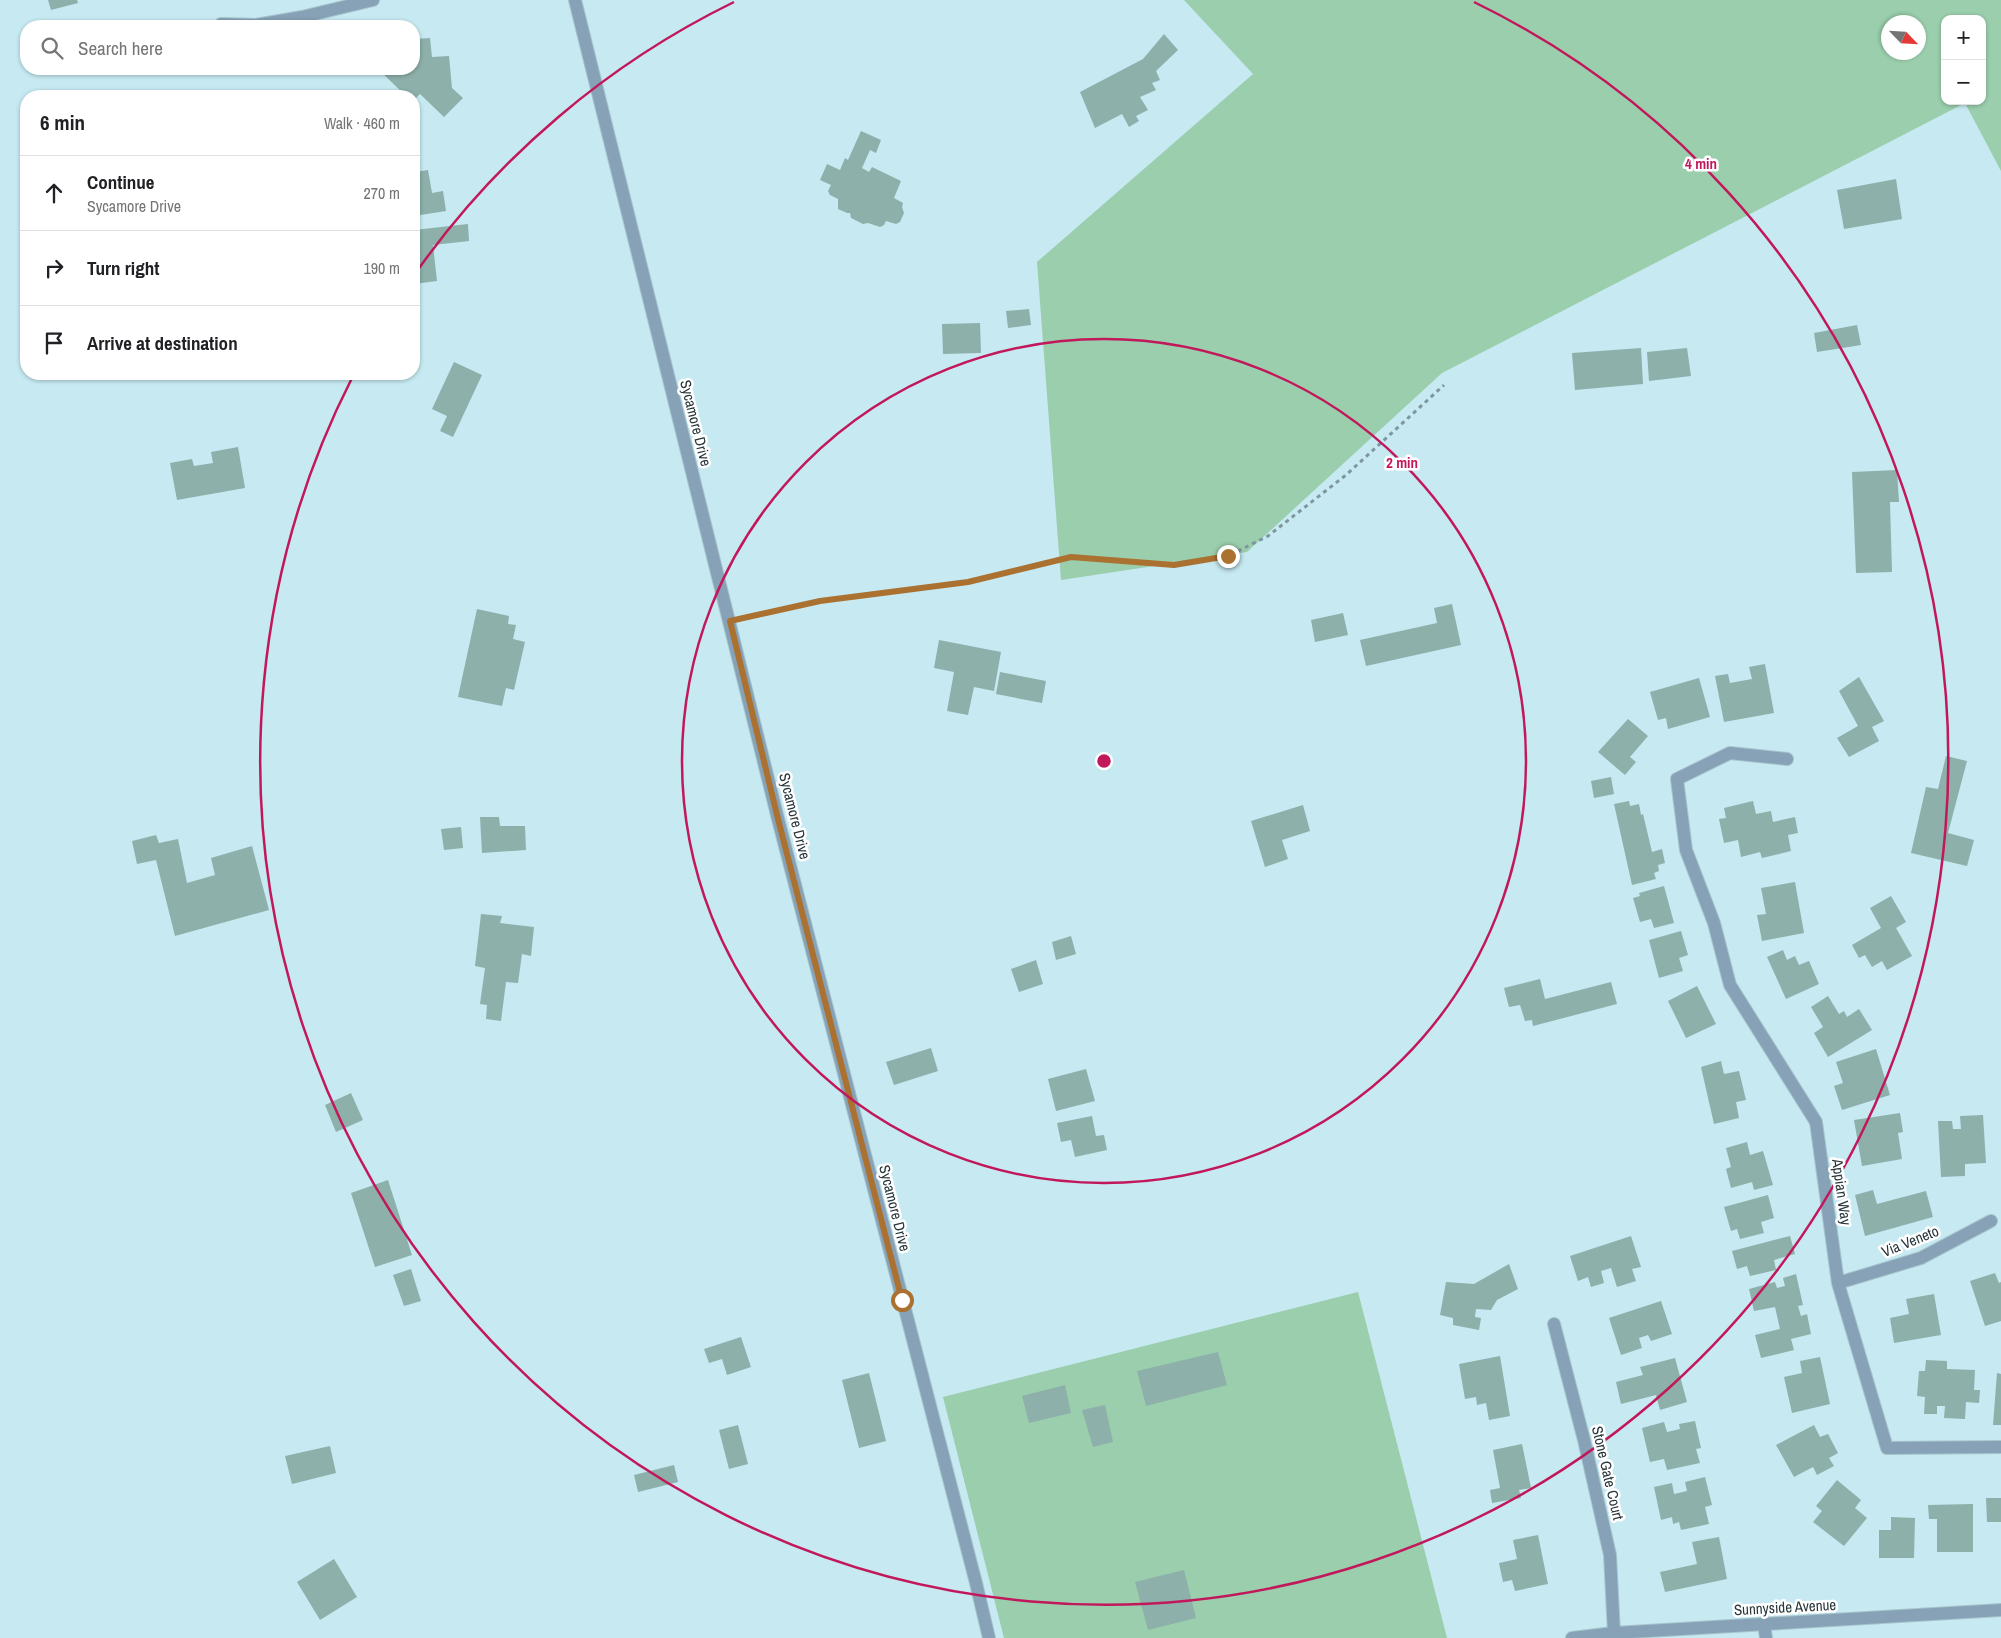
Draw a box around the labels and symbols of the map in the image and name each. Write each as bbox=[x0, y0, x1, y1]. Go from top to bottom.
north arrow bbox=[1881, 15, 1926, 60]
text: 4 min bbox=[1685, 153, 1717, 174]
street label: Sycamore Drive bbox=[675, 378, 717, 468]
text: 2 min bbox=[1386, 452, 1418, 473]
route end bbox=[1217, 545, 1240, 568]
centre of rings bbox=[1095, 752, 1113, 770]
street label: Sycamore Drive bbox=[774, 771, 816, 861]
street label: Appian Way bbox=[1827, 1157, 1857, 1227]
street label: Sycamore Drive bbox=[874, 1163, 916, 1253]
street label: Via Veneto bbox=[1878, 1220, 1942, 1262]
route start bbox=[891, 1289, 914, 1312]
street label: Stone Gate Court bbox=[1587, 1424, 1629, 1523]
street label: Sunnyside Avenue bbox=[1733, 1594, 1837, 1620]

